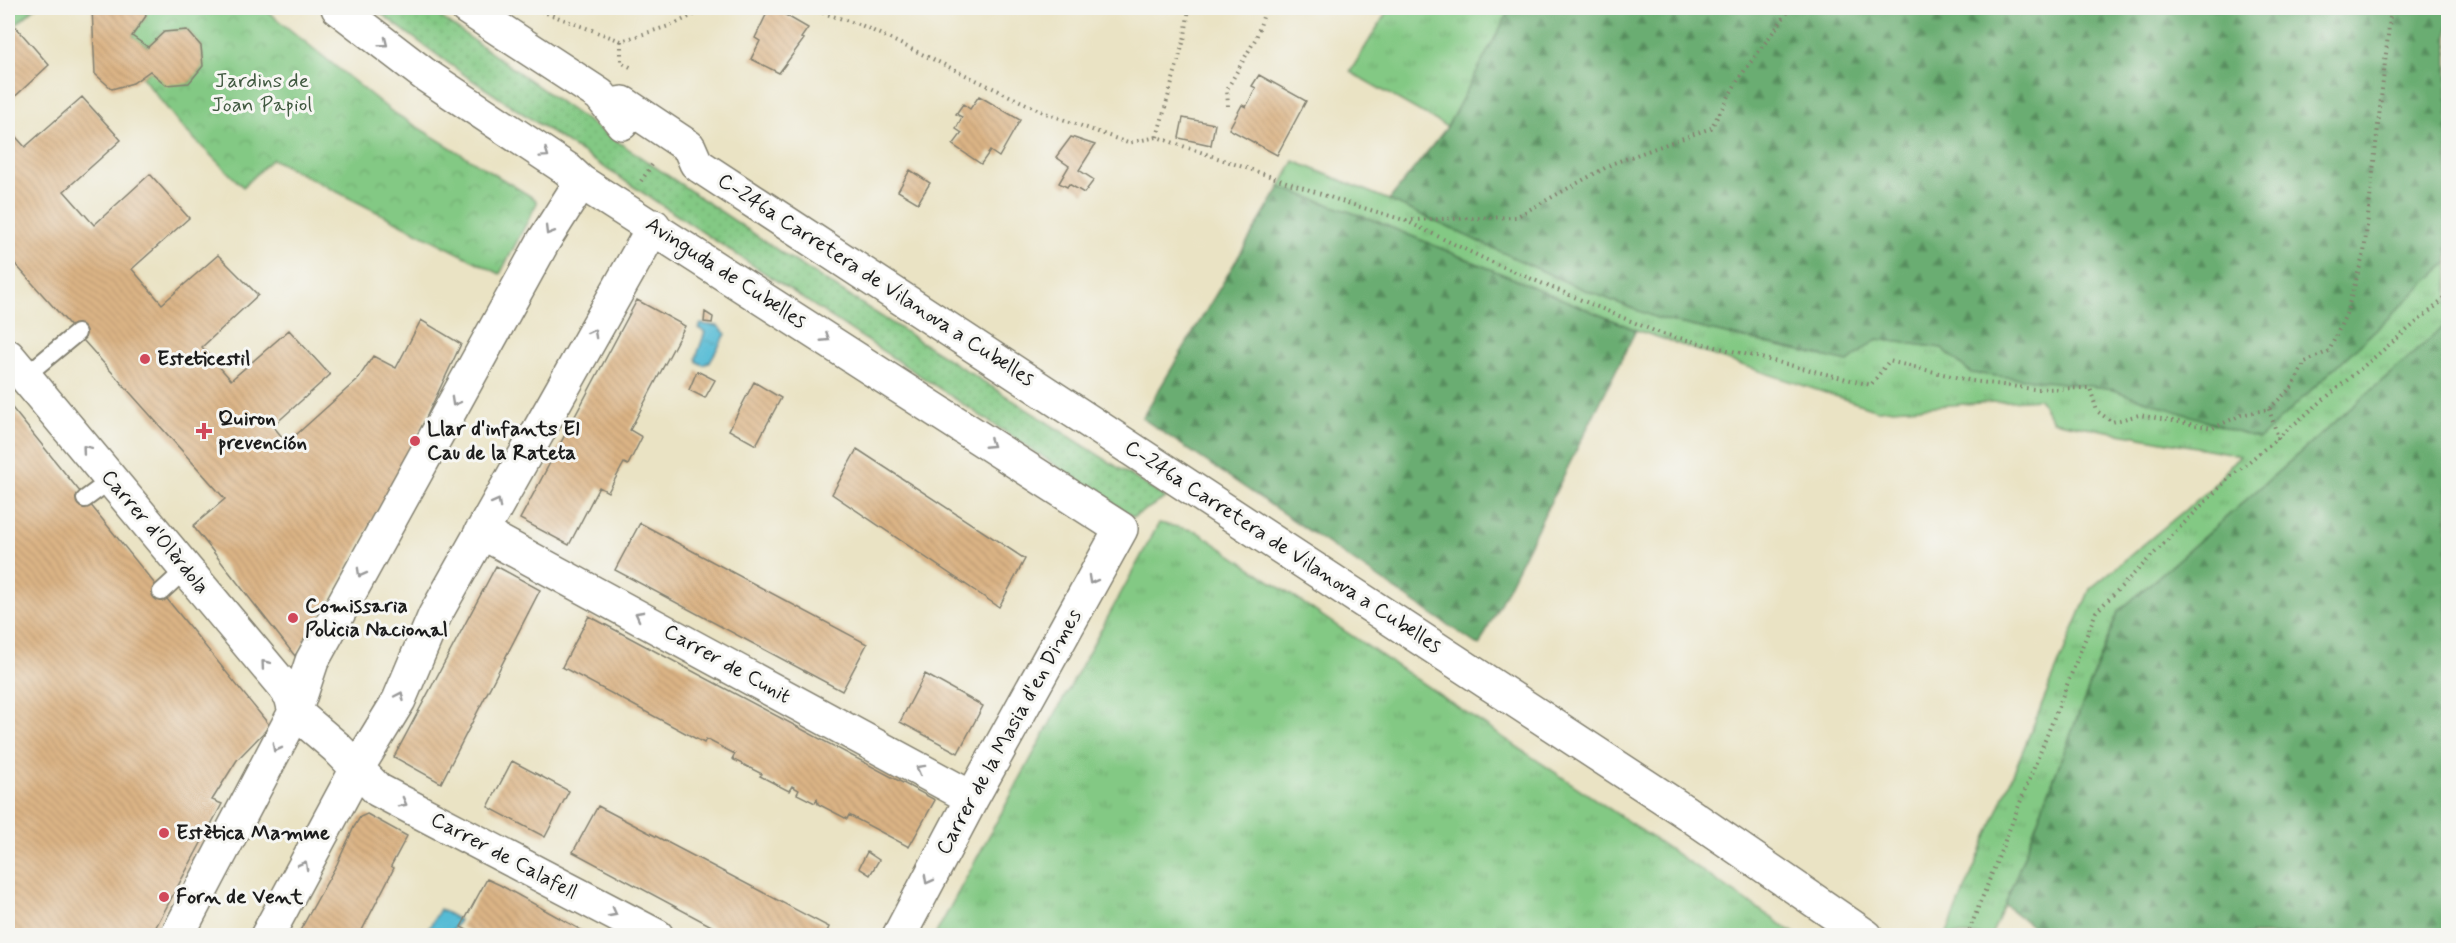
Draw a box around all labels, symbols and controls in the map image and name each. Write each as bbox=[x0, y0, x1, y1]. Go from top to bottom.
one-way arrow bbox=[378, 36, 389, 47]
park label: Jardins de Joan Papiol bbox=[212, 67, 312, 119]
one-way arrow bbox=[538, 147, 549, 158]
street label: C-246a Carretera de Vilanova a Cubelles bbox=[712, 167, 1040, 393]
street label: Avinguda de Cubelles bbox=[640, 210, 812, 336]
one-way arrow bbox=[545, 225, 557, 235]
one-way arrow bbox=[586, 329, 597, 339]
one-way arrow bbox=[820, 331, 831, 342]
place label: Esteticestil bbox=[157, 345, 250, 373]
marker: Esteticestil bbox=[138, 352, 152, 366]
one-way arrow bbox=[451, 396, 462, 406]
place label: Quiron prevención bbox=[218, 405, 307, 457]
place label: Llar d'infants El Cau de la Rateta bbox=[427, 415, 579, 467]
marker: Quiron prevención bbox=[195, 422, 213, 440]
marker: Llar d'infants El Cau de la Rateta bbox=[408, 434, 422, 448]
street label: C-246a Carretera de Vilanova a Cubelles bbox=[1119, 434, 1447, 660]
one-way arrow bbox=[984, 437, 994, 449]
one-way arrow bbox=[82, 445, 93, 456]
street label: Carrer d'Olèrdola bbox=[95, 464, 215, 600]
one-way arrow bbox=[490, 499, 502, 509]
one-way arrow bbox=[357, 567, 368, 577]
one-way arrow bbox=[1088, 574, 1099, 584]
place label: Comissaria Policia Nacional bbox=[305, 592, 448, 644]
street label: Carrer de la Masia d'en Dimes bbox=[930, 604, 1088, 860]
marker: Comissaria Policia Nacional bbox=[286, 611, 300, 625]
one-way arrow bbox=[634, 611, 645, 622]
street label: Carrer de Cunit bbox=[659, 618, 796, 711]
one-way arrow bbox=[261, 660, 272, 671]
one-way arrow bbox=[393, 691, 405, 702]
one-way arrow bbox=[272, 741, 283, 752]
one-way arrow bbox=[916, 765, 926, 776]
one-way arrow bbox=[396, 796, 407, 807]
street label: Carrer de Calafell bbox=[426, 806, 582, 906]
place label: Estètica Mamme bbox=[176, 819, 330, 847]
marker: Estètica Mamme bbox=[157, 826, 171, 840]
one-way arrow bbox=[297, 861, 308, 871]
one-way arrow bbox=[924, 874, 935, 885]
place label: Forn de Vent bbox=[176, 883, 304, 911]
marker: Forn de Vent bbox=[157, 890, 171, 904]
one-way arrow bbox=[606, 905, 617, 917]

